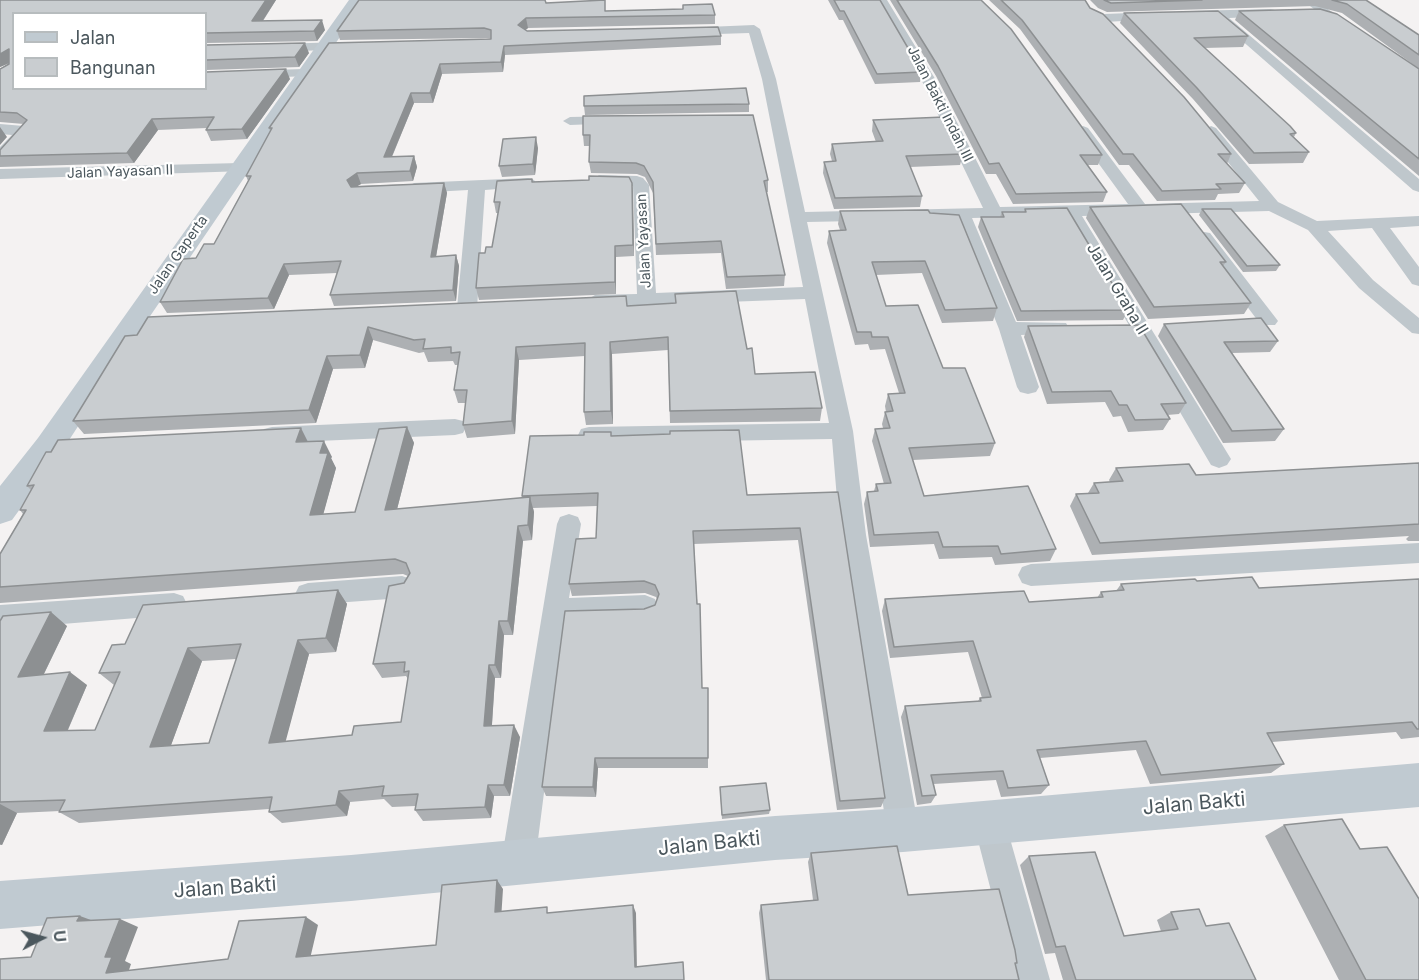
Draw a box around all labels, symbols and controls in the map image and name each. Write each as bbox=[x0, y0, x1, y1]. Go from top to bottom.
legend bbox=[12, 12, 207, 90]
text: Jalan bbox=[70, 27, 115, 48]
street label: Jalan Bakti Indah III bbox=[903, 43, 977, 165]
text: Bangunan bbox=[70, 57, 156, 78]
street label: Jalan Yayasan II bbox=[67, 162, 173, 182]
street label: Jalan Yayasan bbox=[633, 193, 655, 289]
street label: Jalan Gaperta bbox=[145, 212, 211, 298]
street label: Jalan Graha II bbox=[1082, 240, 1152, 338]
street label: Jalan Bakti bbox=[1142, 788, 1246, 820]
street label: Jalan Bakti bbox=[657, 827, 761, 861]
street label: Jalan Bakti bbox=[173, 872, 277, 904]
north arrow bbox=[12, 908, 72, 968]
text: U bbox=[49, 929, 70, 943]

